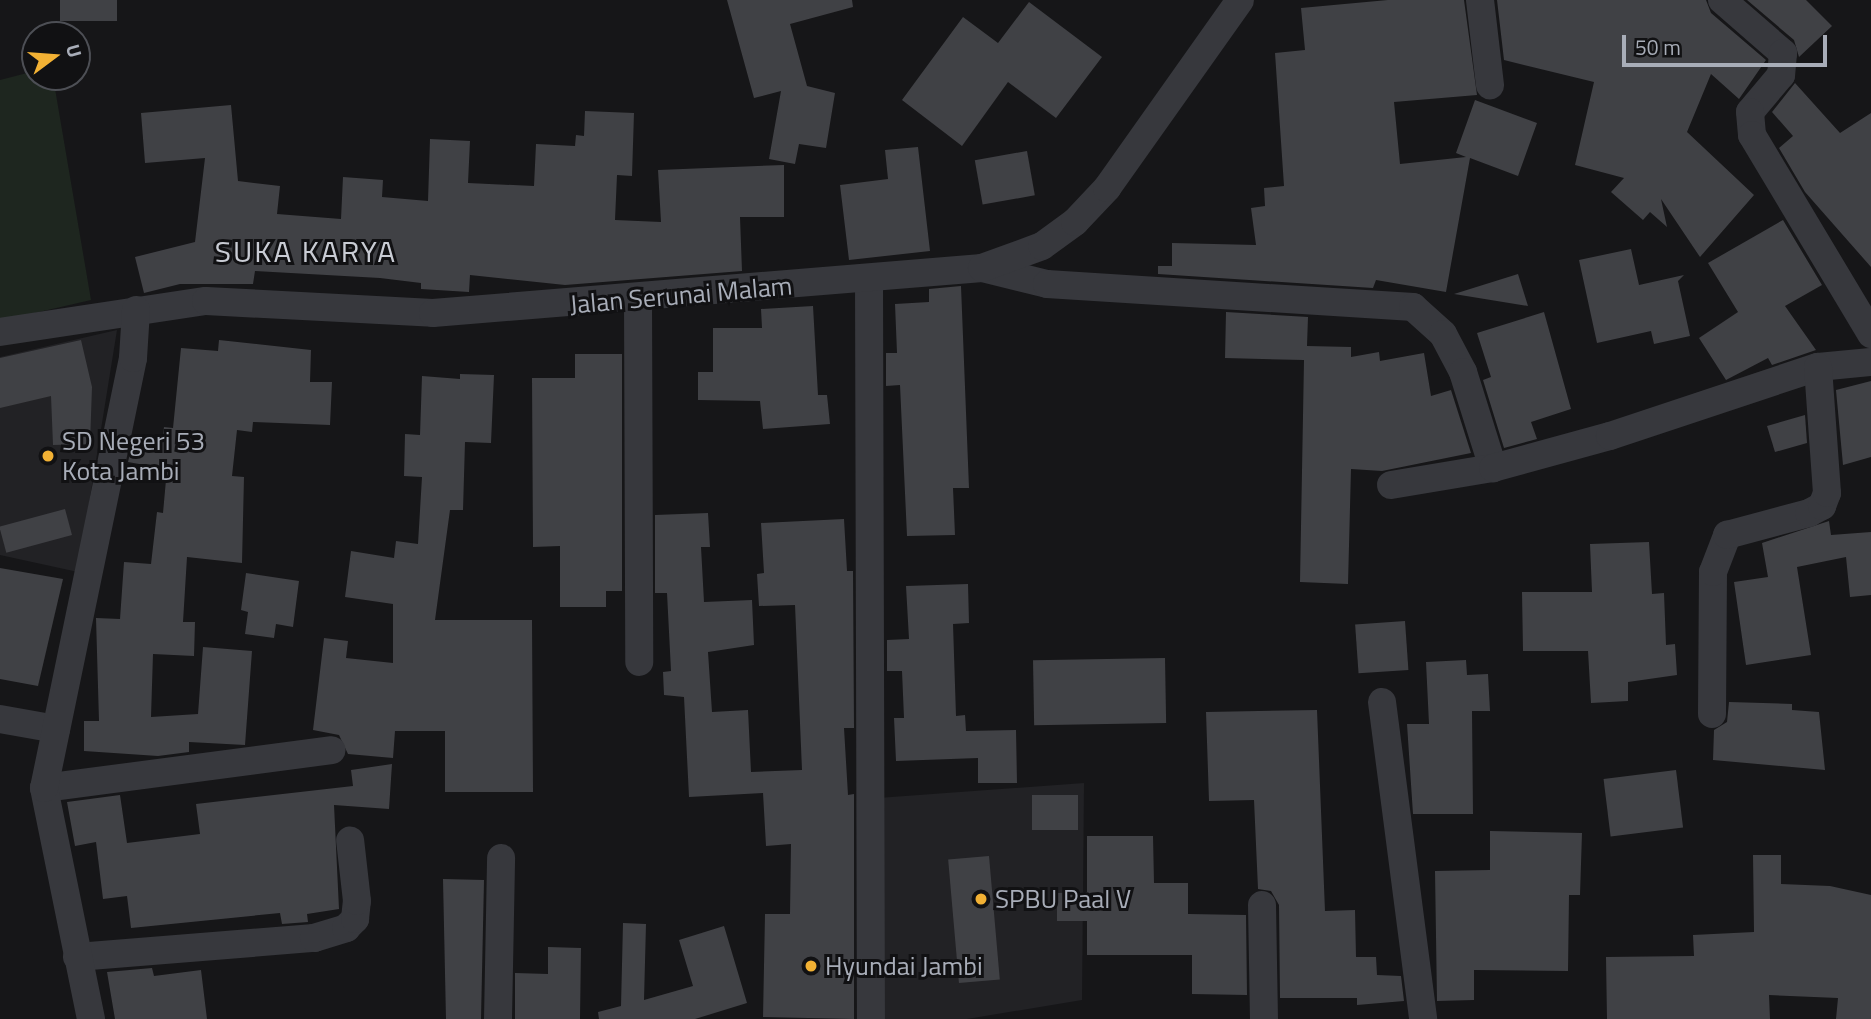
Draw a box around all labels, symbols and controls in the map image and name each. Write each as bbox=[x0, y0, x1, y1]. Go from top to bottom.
north arrow bbox=[21, 21, 91, 91]
scale bar bbox=[1626, 21, 1831, 65]
text: 50 m bbox=[1635, 31, 1681, 63]
text: U bbox=[59, 41, 90, 61]
district label: SUKA KARYA bbox=[216, 233, 396, 269]
street label: Jalan Serunai Malam bbox=[568, 270, 794, 320]
place label: SD Negeri 53 Kota Jambi bbox=[62, 425, 205, 486]
marker: SD Negeri 53 Kota Jambi bbox=[40, 448, 56, 464]
place label: SPBU Paal V bbox=[995, 883, 1131, 915]
marker: SPBU Paal V bbox=[973, 891, 989, 907]
place label: Hyundai Jambi bbox=[825, 950, 983, 982]
marker: Hyundai Jambi bbox=[803, 958, 819, 974]

